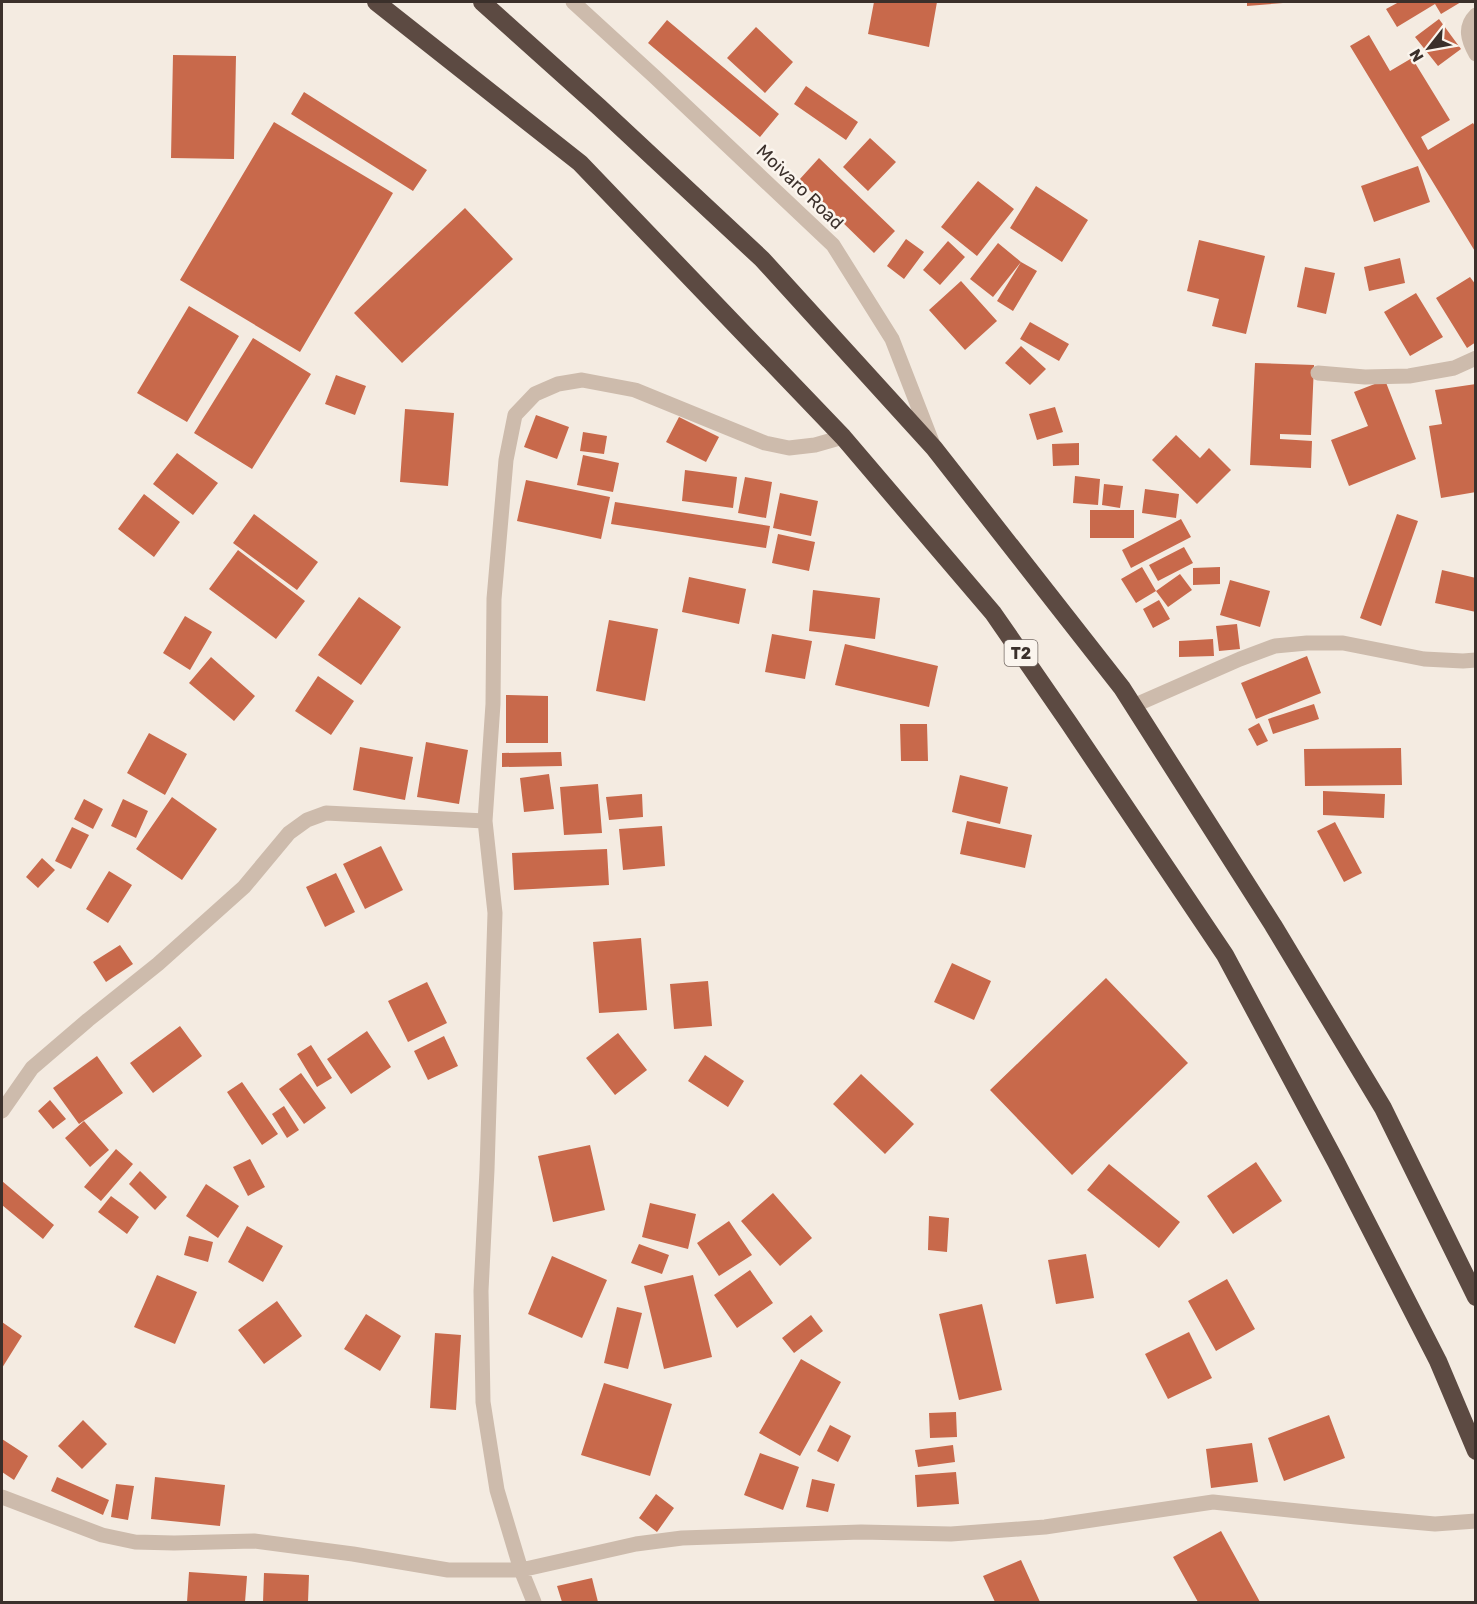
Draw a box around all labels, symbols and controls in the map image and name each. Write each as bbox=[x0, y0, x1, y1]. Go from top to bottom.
north arrow bbox=[1399, 18, 1459, 78]
text: N bbox=[1405, 46, 1428, 65]
street label: Moivaro Road bbox=[752, 140, 848, 234]
road number: T2 bbox=[1004, 640, 1038, 666]

